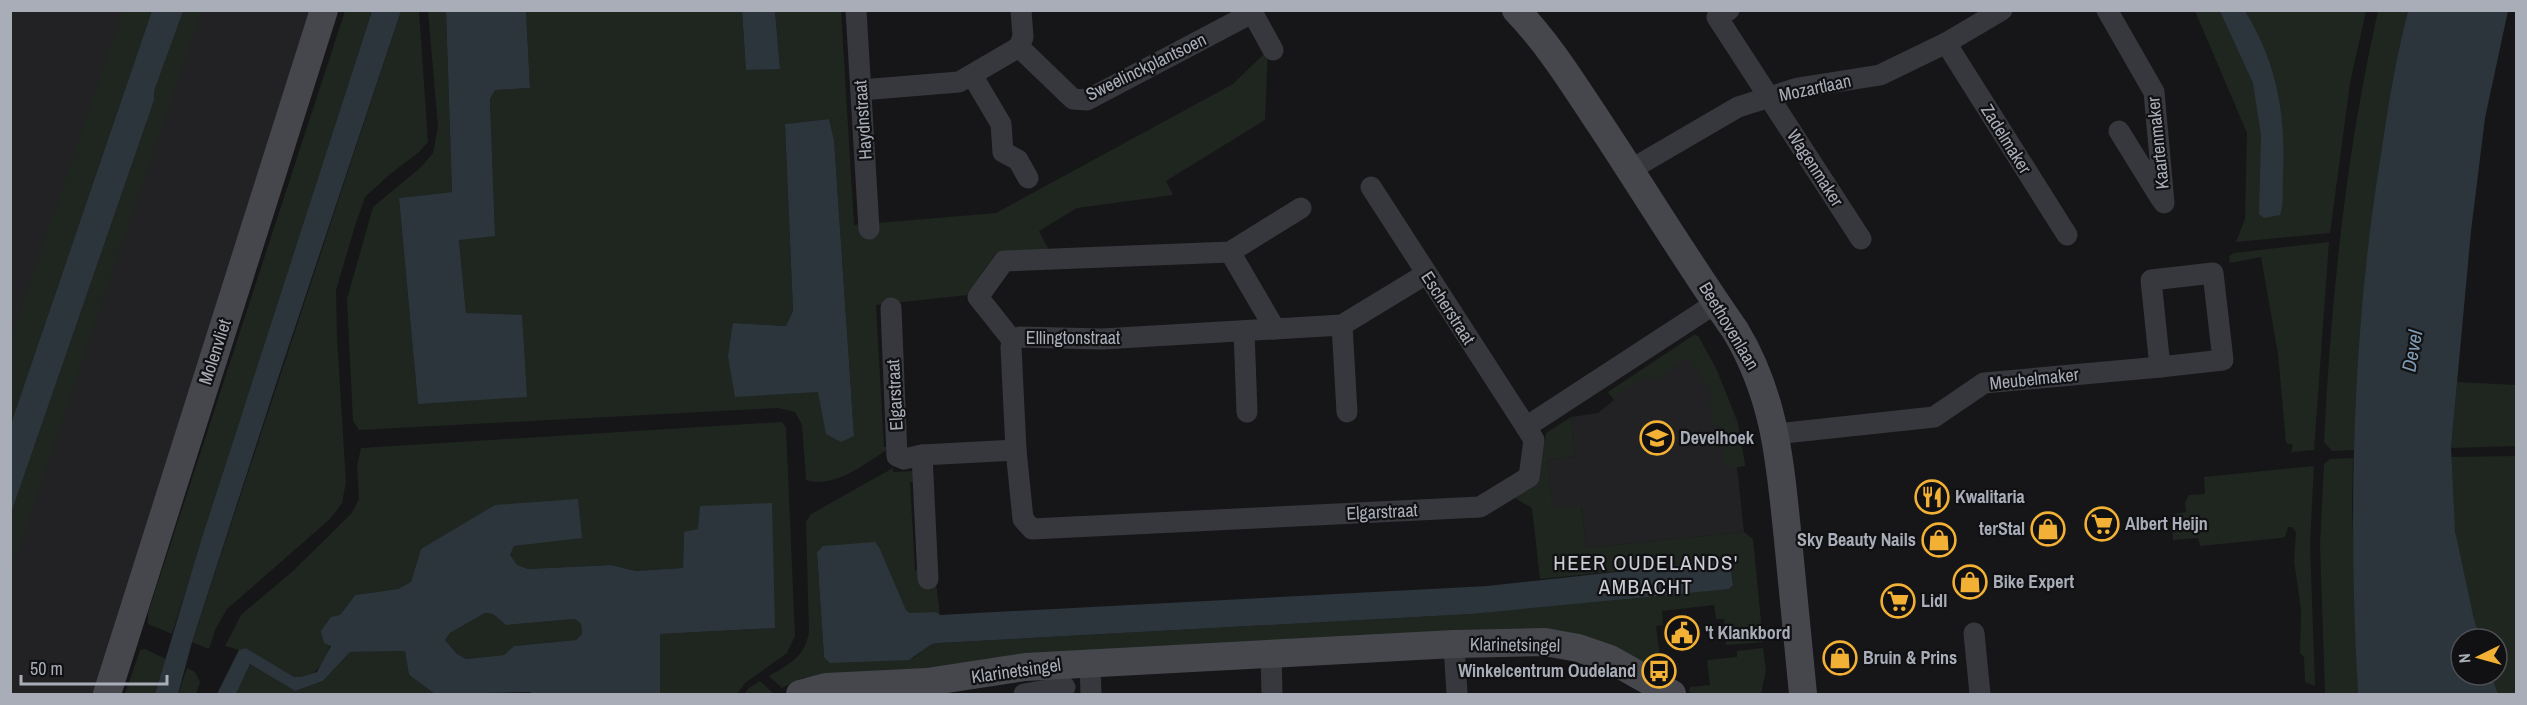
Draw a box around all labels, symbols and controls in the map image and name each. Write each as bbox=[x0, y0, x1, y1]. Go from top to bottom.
street label: Sweelinckplantsoen bbox=[1081, 27, 1210, 107]
street label: Mozartlaan bbox=[1777, 68, 1853, 107]
street label: Haydnstraat bbox=[847, 79, 878, 161]
street label: Kaartenmaker bbox=[2140, 96, 2175, 190]
street label: Zadelmaker bbox=[1975, 99, 2038, 178]
street label: Wagenmaker bbox=[1781, 124, 1850, 211]
street label: Escherstraat bbox=[1415, 266, 1481, 349]
street label: Beethovenlaan bbox=[1693, 277, 1766, 374]
street label: Molenvliet bbox=[192, 316, 237, 388]
street label: Ellingtonstraat bbox=[1026, 325, 1120, 350]
water label: Devel bbox=[2395, 328, 2429, 374]
street label: Elgarstraat bbox=[880, 359, 909, 431]
street label: Meubelmaker bbox=[1988, 361, 2080, 396]
school or university icon: Develhoek bbox=[1639, 420, 1675, 456]
place label: Develhoek bbox=[1680, 425, 1755, 450]
restaurant icon: Kwalitaria bbox=[1914, 479, 1950, 515]
place label: Kwalitaria bbox=[1955, 484, 2026, 509]
street label: Elgarstraat bbox=[1346, 497, 1418, 526]
supermarket icon: Albert Heijn bbox=[2084, 506, 2120, 542]
shop icon: terStal bbox=[2030, 511, 2066, 547]
place label: Albert Heijn bbox=[2125, 511, 2208, 536]
place label: terStal bbox=[1979, 516, 2025, 541]
shop icon: Sky Beauty Nails bbox=[1921, 522, 1957, 558]
place label: Sky Beauty Nails bbox=[1797, 527, 1916, 552]
district label: HEER OUDELANDS' AMBACHT bbox=[1553, 548, 1739, 601]
shop icon: Bike Expert bbox=[1952, 564, 1988, 600]
place label: Bike Expert bbox=[1993, 569, 2074, 594]
supermarket icon: Lidl bbox=[1880, 583, 1916, 619]
place label: Lidl bbox=[1921, 588, 1947, 613]
public building icon: 't Klankbord bbox=[1664, 615, 1700, 651]
place label: 't Klankbord bbox=[1705, 620, 1791, 645]
north arrow bbox=[2449, 627, 2509, 687]
street label: Klarinetsingel bbox=[1470, 631, 1560, 658]
shop icon: Bruin & Prins bbox=[1822, 640, 1858, 676]
place label: Bruin & Prins bbox=[1863, 645, 1957, 670]
scale bar bbox=[21, 648, 166, 686]
street label: Klarinetsingel bbox=[969, 652, 1062, 689]
bus stop icon: Winkelcentrum Oudeland bbox=[1641, 653, 1677, 689]
text: N bbox=[2453, 653, 2475, 664]
text: 50 m bbox=[30, 656, 63, 681]
place label: Winkelcentrum Oudeland bbox=[1458, 658, 1636, 683]

